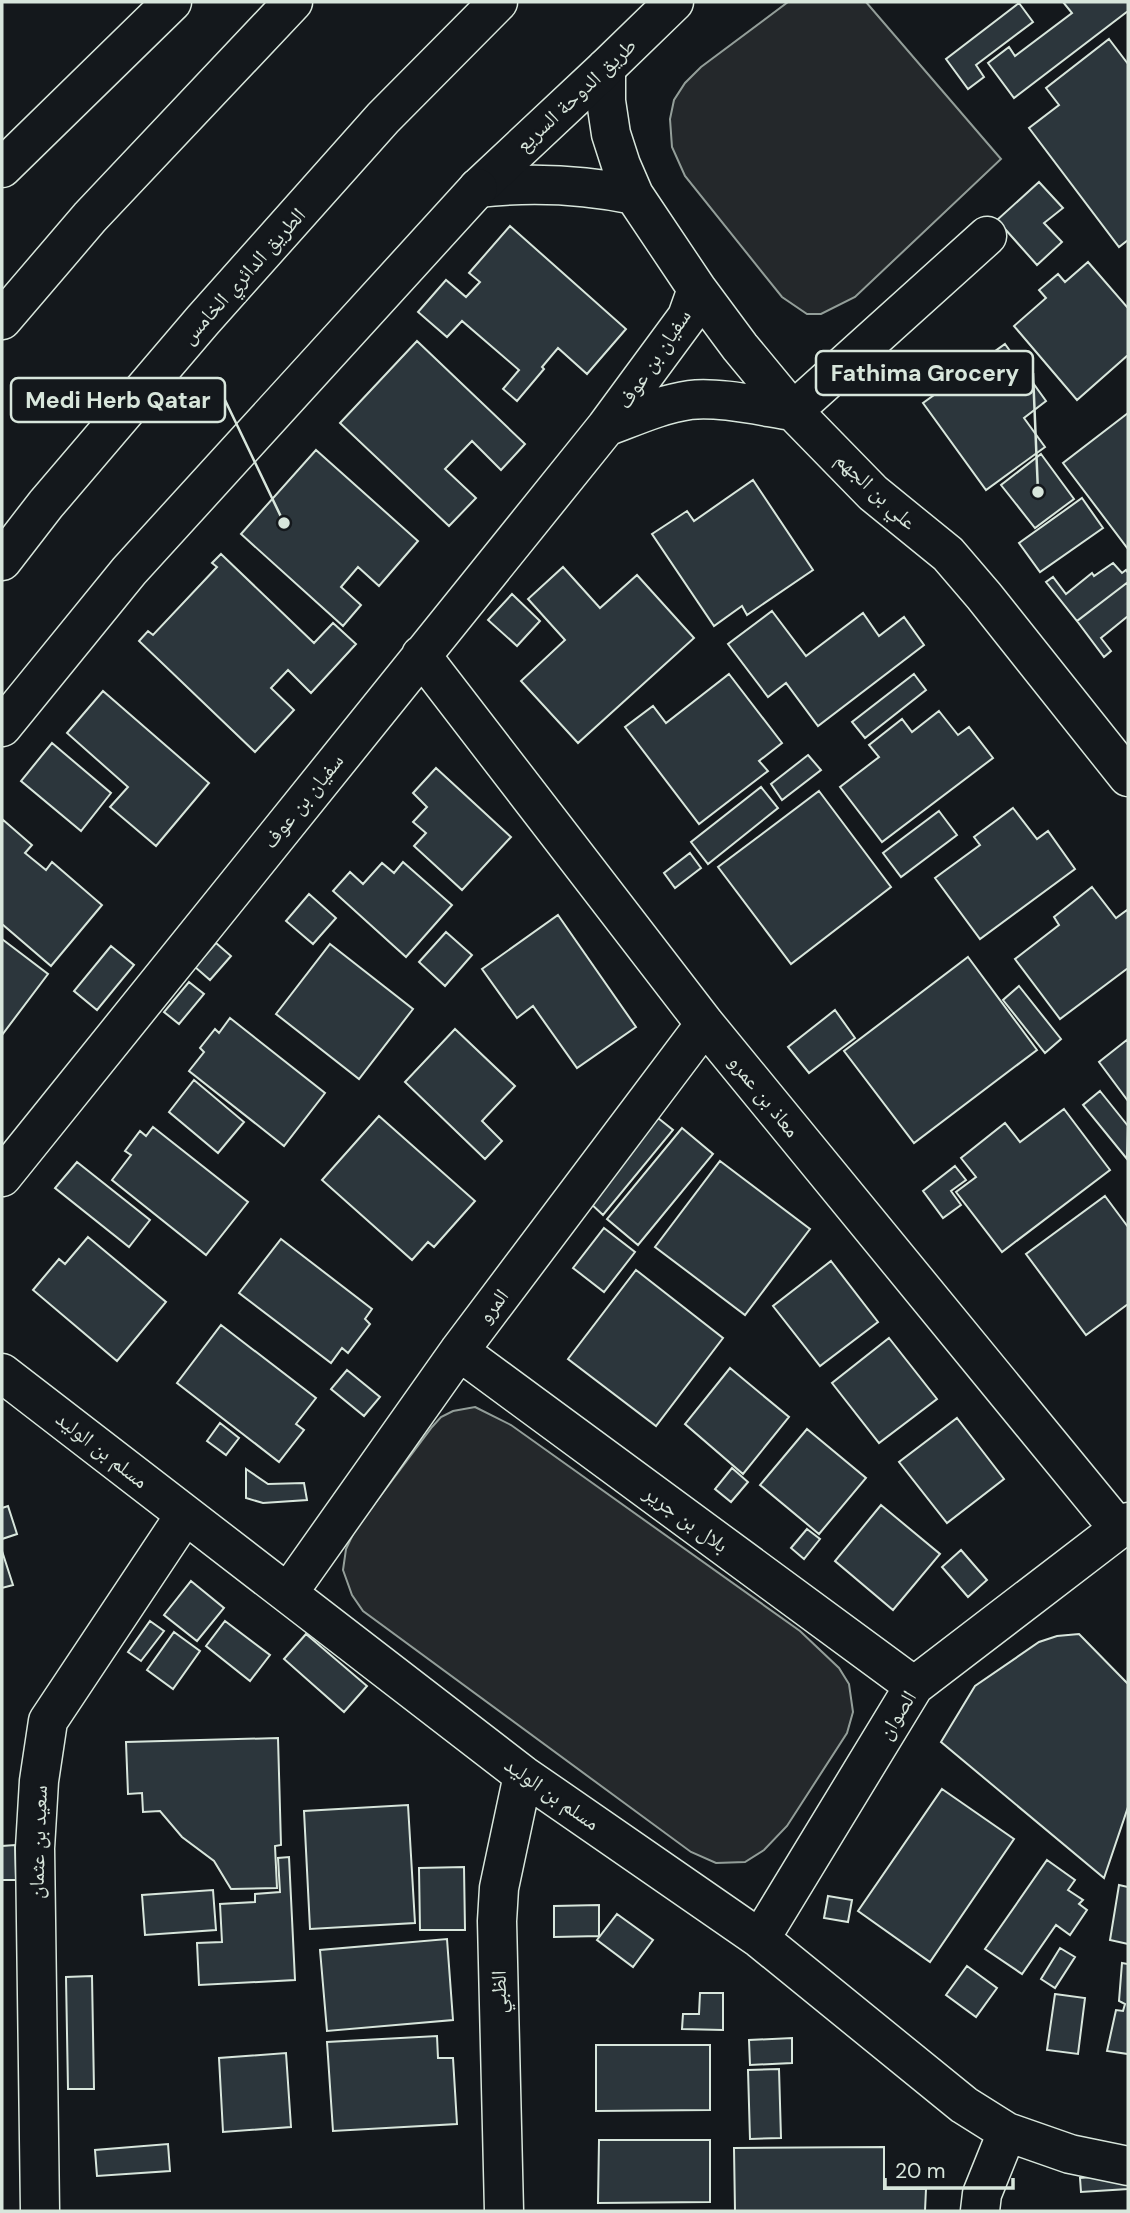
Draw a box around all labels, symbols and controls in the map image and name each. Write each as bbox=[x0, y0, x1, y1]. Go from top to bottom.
street label: طريق الدوحة السريع bbox=[510, 32, 642, 158]
street label: الطريق الدائري الخامس bbox=[174, 202, 313, 352]
street label: سفيان بن عوف bbox=[610, 304, 698, 414]
callout: Fathima Grocery bbox=[816, 351, 1033, 395]
text: Fathima Grocery bbox=[831, 358, 1019, 388]
callout: Medi Herb Qatar bbox=[11, 378, 225, 422]
text: Medi Herb Qatar bbox=[25, 385, 211, 415]
street label: علي بن الجهم bbox=[828, 446, 923, 538]
street label: سفيان بن عوف bbox=[256, 748, 350, 854]
street label: معاذ بن عمرو bbox=[722, 1049, 806, 1143]
street label: المرو bbox=[471, 1283, 515, 1329]
street label: مسلم بن الوليد bbox=[50, 1405, 154, 1495]
street label: بلال بن جرير bbox=[637, 1478, 734, 1559]
street label: الصوان bbox=[871, 1685, 923, 1745]
street label: مسلم بن الوليد bbox=[499, 1751, 605, 1837]
street label: سعيد بن عثمان bbox=[22, 1785, 54, 1899]
street label: الظبي bbox=[485, 1970, 516, 2014]
scale bar bbox=[885, 2146, 1013, 2190]
text: 20 m bbox=[895, 2157, 946, 2185]

